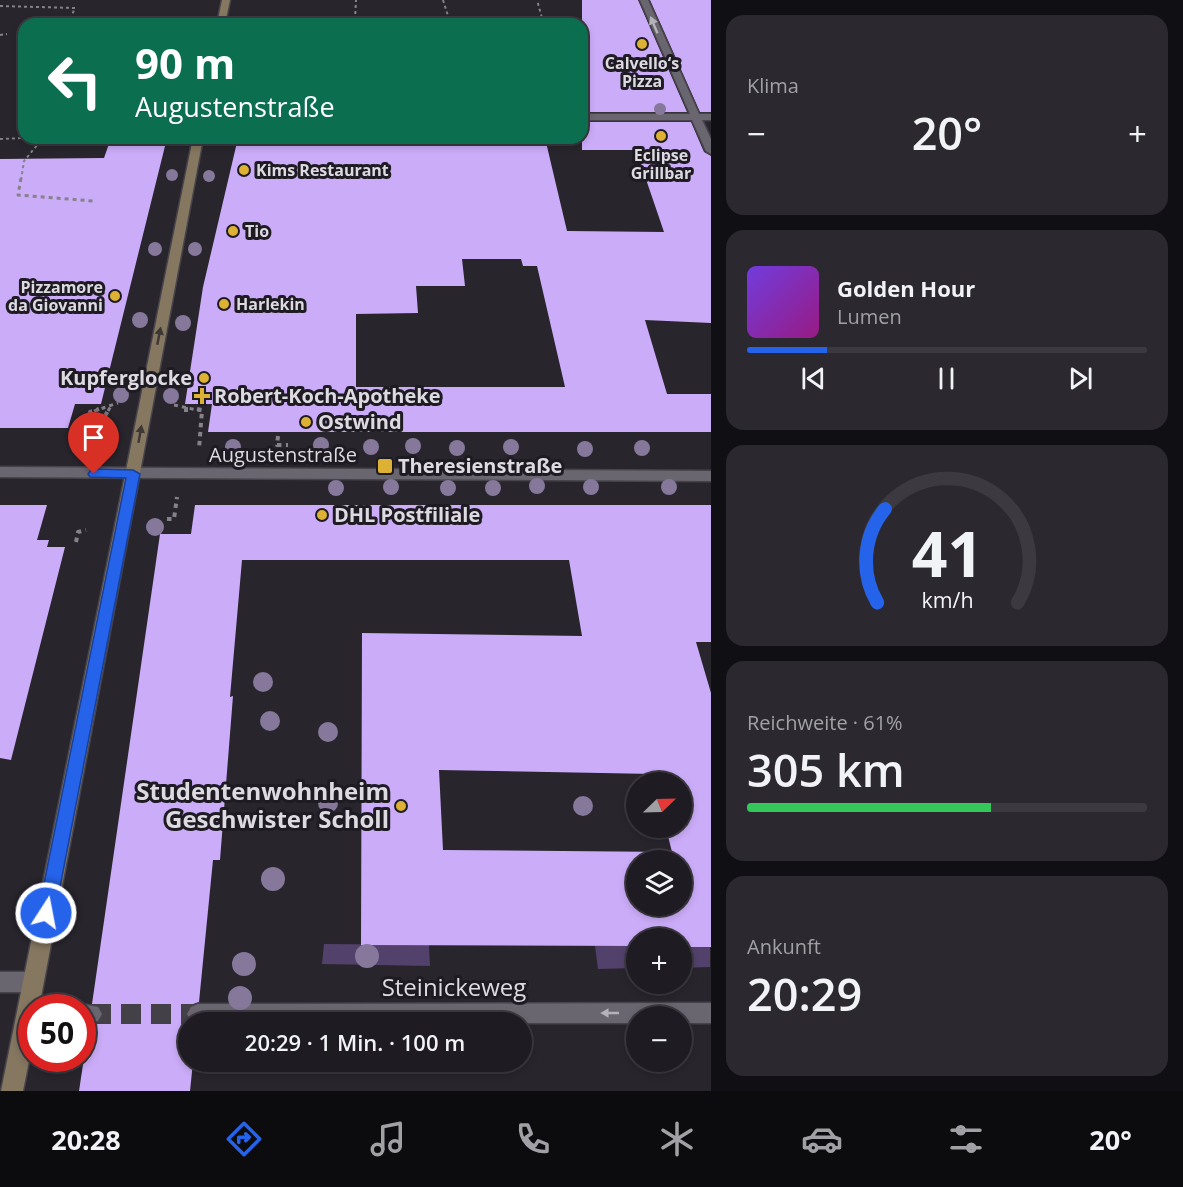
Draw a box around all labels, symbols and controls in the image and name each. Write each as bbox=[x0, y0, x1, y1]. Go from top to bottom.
one-way arrow bbox=[649, 16, 659, 34]
text: 90 m bbox=[135, 34, 235, 91]
marker: Calvello‘s Pizza bbox=[635, 37, 649, 51]
icon: left bbox=[36, 42, 114, 120]
place label: Calvello‘s Pizza bbox=[605, 52, 679, 92]
text: Klima bbox=[747, 72, 799, 99]
text: Augustenstraße bbox=[135, 88, 335, 125]
text: 20° bbox=[912, 102, 982, 163]
text: − bbox=[747, 111, 766, 156]
text: + bbox=[1128, 111, 1147, 156]
marker: Eclipse Grillbar bbox=[654, 129, 668, 143]
place label: Eclipse Grillbar bbox=[631, 144, 691, 184]
place label: Kims Restaurant bbox=[256, 159, 389, 181]
marker: Kims Restaurant bbox=[237, 163, 251, 177]
place label: Tio bbox=[245, 220, 269, 242]
marker: Tio bbox=[226, 224, 240, 238]
text: Golden Hour bbox=[837, 273, 975, 303]
place label: Pizzamore da Giovanni bbox=[8, 276, 103, 316]
marker: Pizzamore da Giovanni bbox=[108, 289, 122, 303]
place label: Harlekin bbox=[236, 293, 305, 315]
marker: Harlekin bbox=[217, 297, 231, 311]
text: Lumen bbox=[837, 303, 902, 330]
one-way arrow bbox=[155, 326, 164, 345]
icon: previous bbox=[797, 362, 830, 395]
icon: pause bbox=[930, 362, 963, 395]
icon: next bbox=[1064, 362, 1097, 395]
place label: Kupferglocke bbox=[60, 364, 192, 391]
marker: Kupferglocke bbox=[197, 371, 211, 385]
place label: Robert-Koch-Apotheke bbox=[214, 382, 440, 409]
marker: Robert-Koch-Apotheke bbox=[195, 389, 209, 403]
place label: Ostwind bbox=[318, 408, 402, 435]
pin bbox=[68, 412, 119, 474]
marker: Ostwind bbox=[299, 415, 313, 429]
icon: arrive bbox=[77, 421, 110, 454]
one-way arrow bbox=[136, 424, 145, 443]
street label: Augustenstraße bbox=[209, 441, 357, 468]
place label: Theresienstraße bbox=[398, 452, 562, 479]
marker: Theresienstraße bbox=[376, 457, 394, 475]
place label: DHL Postfiliale bbox=[334, 501, 480, 528]
marker: DHL Postfiliale bbox=[315, 508, 329, 522]
text: 41 bbox=[911, 510, 983, 595]
text: km/h bbox=[921, 585, 973, 614]
text: Reichweite · 61% bbox=[747, 709, 903, 736]
text: 305 km bbox=[747, 739, 905, 800]
north arrow bbox=[626, 772, 692, 838]
map controls bbox=[626, 772, 692, 1072]
place label: Studentenwohnheim Geschwister Scholl bbox=[136, 774, 389, 835]
marker: Studentenwohnheim Geschwister Scholl bbox=[394, 799, 408, 813]
button: layers bbox=[626, 850, 692, 916]
position arrow bbox=[14, 881, 78, 945]
button: + bbox=[626, 928, 692, 994]
text: Ankunft bbox=[747, 933, 821, 960]
text: 20:29 bbox=[747, 963, 862, 1024]
street label: Steinickeweg bbox=[382, 970, 526, 1003]
speed limit sign: 50 bbox=[18, 994, 96, 1072]
button: − bbox=[626, 1006, 692, 1072]
one-way arrow bbox=[601, 1008, 620, 1018]
text: 20:29 · 1 Min. · 100 m bbox=[245, 1027, 465, 1057]
icon: directions bbox=[223, 1118, 265, 1160]
icon: music bbox=[367, 1118, 409, 1160]
icon: phone bbox=[512, 1118, 554, 1160]
icon: climate bbox=[656, 1118, 698, 1160]
icon: car bbox=[801, 1118, 843, 1160]
icon: filters bbox=[945, 1118, 987, 1160]
text: 20:28 bbox=[51, 1121, 121, 1158]
text: 20° bbox=[1089, 1121, 1132, 1158]

